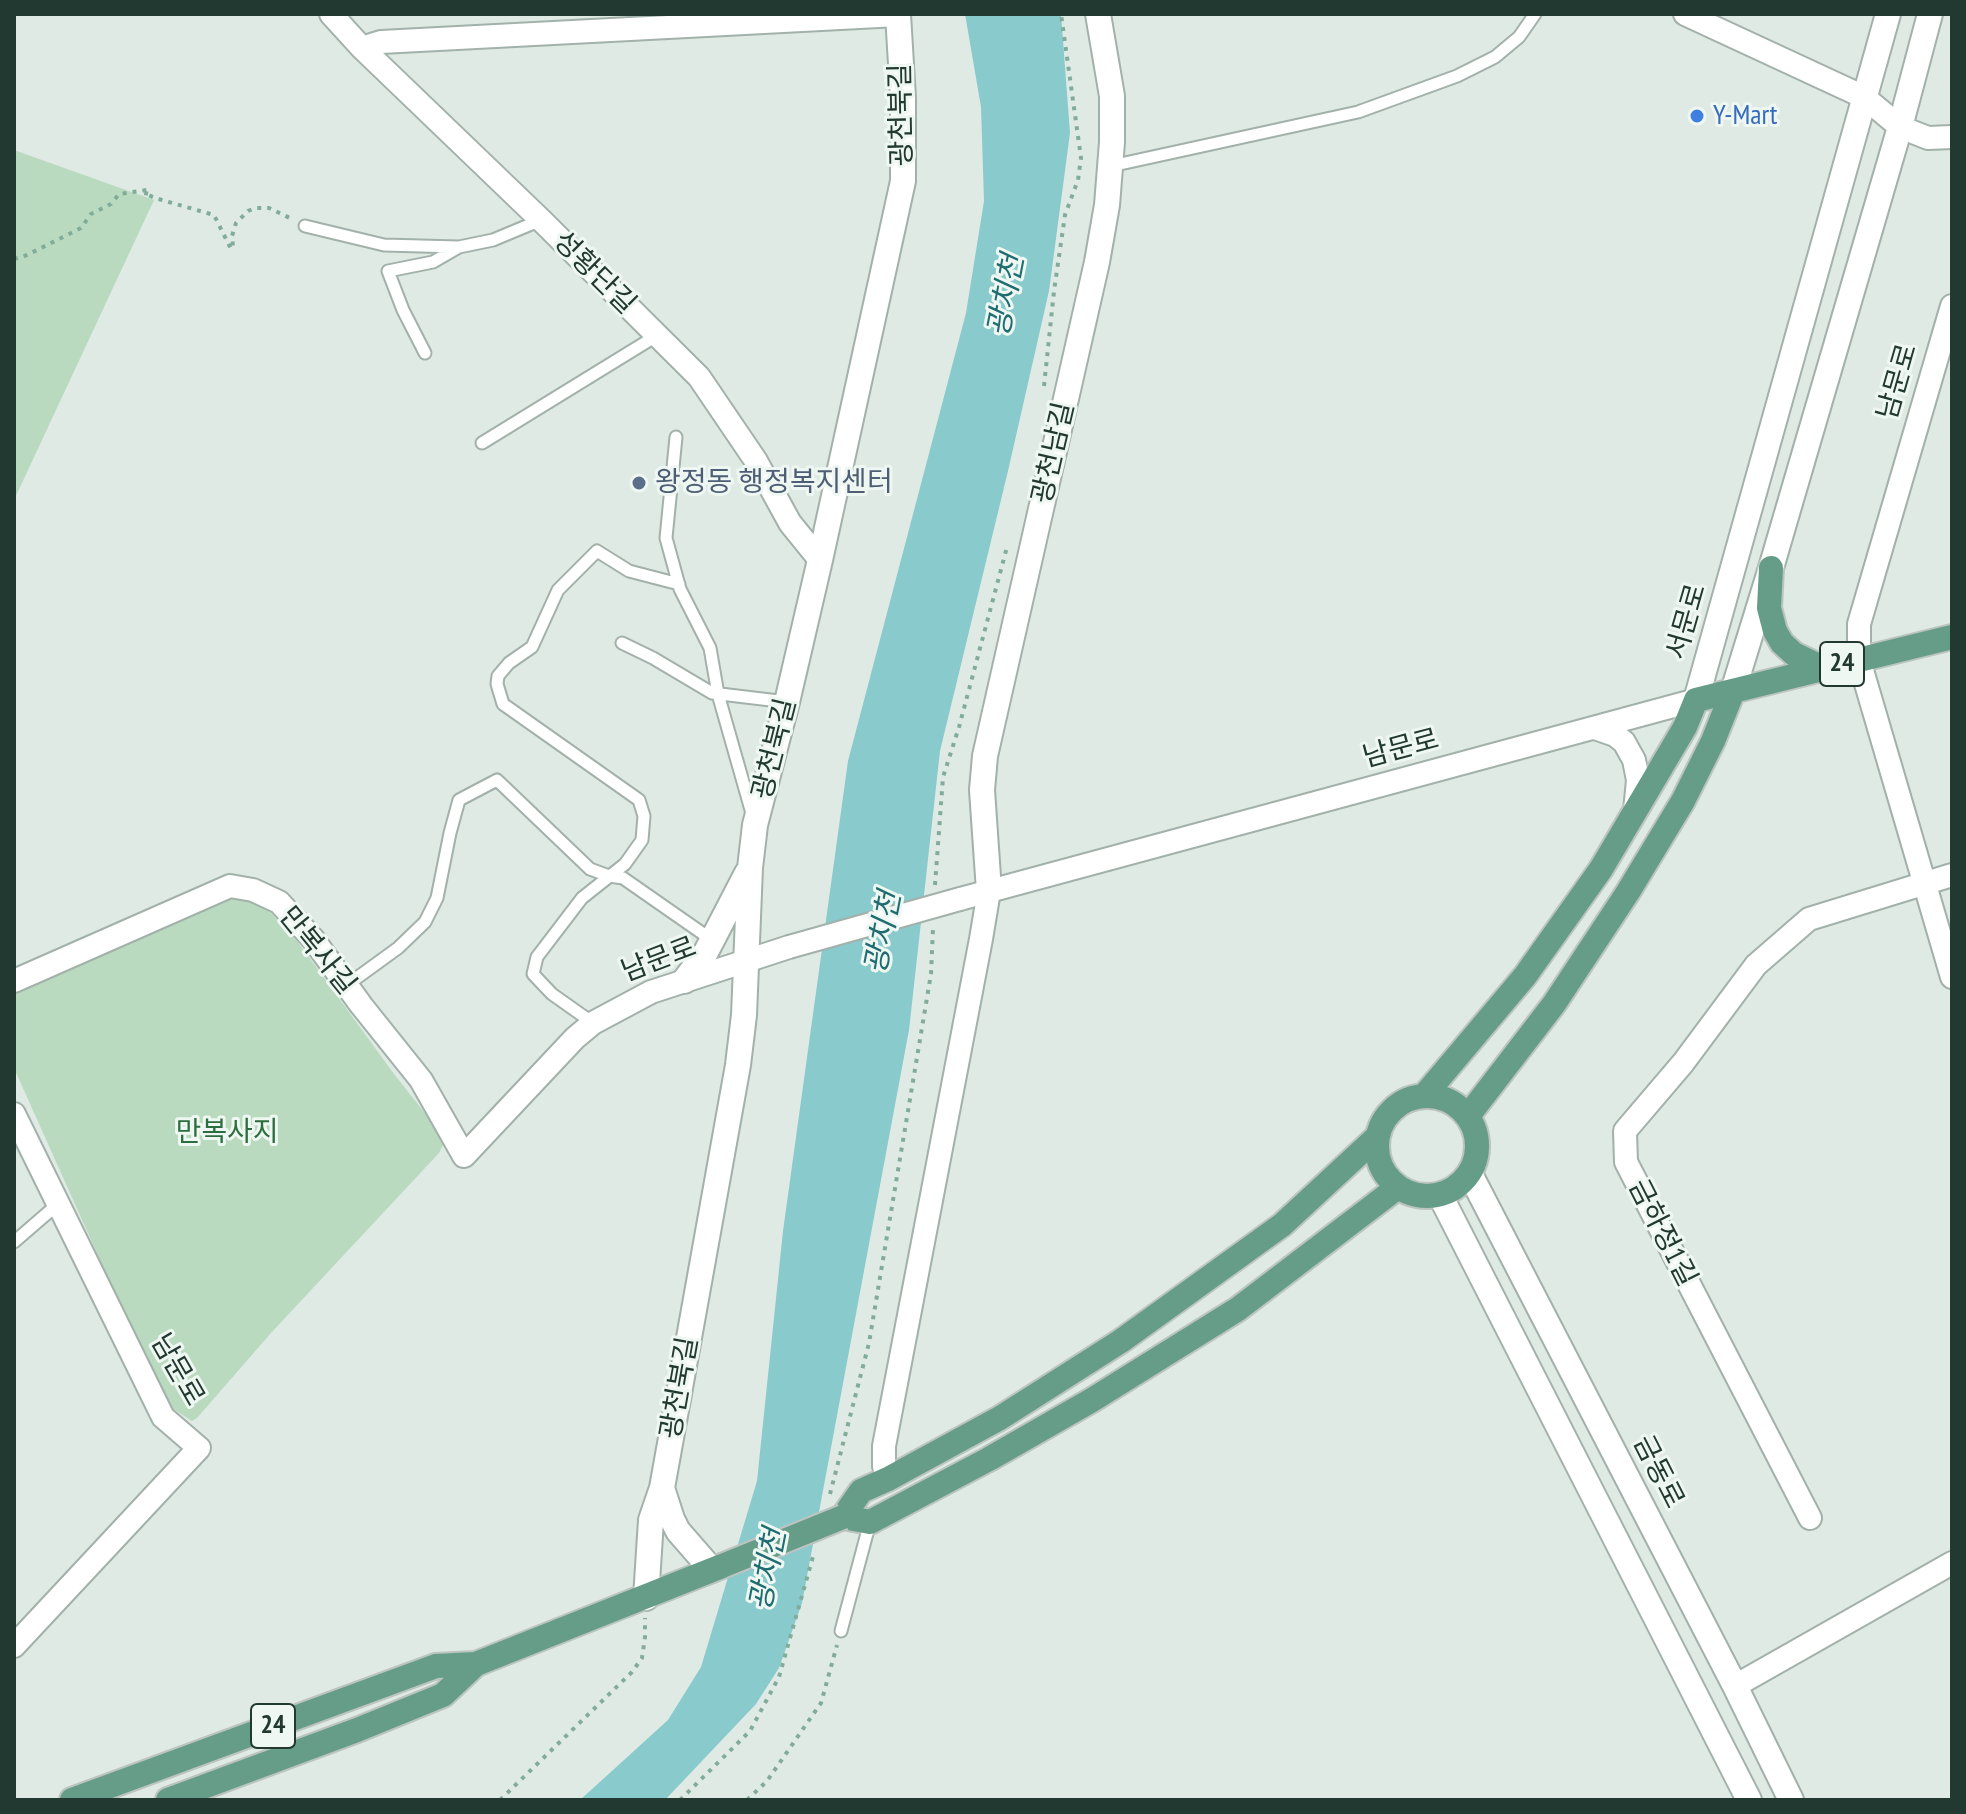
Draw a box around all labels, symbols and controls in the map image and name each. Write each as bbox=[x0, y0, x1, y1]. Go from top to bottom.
street label: 광천북길 bbox=[884, 63, 920, 167]
place label: Y-Mart bbox=[1713, 99, 1778, 133]
marker: Y-Mart bbox=[1688, 107, 1706, 125]
street label: 성황단길 bbox=[546, 225, 642, 321]
water label: 광치천 bbox=[981, 252, 1033, 340]
street label: 남문로 bbox=[1871, 340, 1925, 424]
street label: 광천남길 bbox=[1026, 399, 1082, 507]
place label: 왕정동 행정복지센터 bbox=[655, 466, 893, 500]
marker: 왕정동 행정복지센터 bbox=[630, 474, 648, 492]
street label: 서문로 bbox=[1660, 580, 1714, 664]
road number: 24 bbox=[1820, 642, 1864, 686]
street label: 광천북길 bbox=[746, 695, 804, 803]
street label: 남문로 bbox=[1359, 723, 1443, 775]
water label: 광치천 bbox=[858, 889, 910, 977]
street label: 만복사길 bbox=[272, 900, 362, 1002]
street label: 남문로 bbox=[617, 930, 701, 990]
park label: 만복사지 bbox=[175, 1116, 279, 1150]
street label: 금하정1길 bbox=[1621, 1174, 1703, 1292]
street label: 남문로 bbox=[143, 1328, 211, 1412]
street label: 광천북길 bbox=[655, 1334, 705, 1442]
street label: 금동로 bbox=[1625, 1430, 1691, 1514]
water label: 광치천 bbox=[743, 1526, 795, 1614]
road number: 24 bbox=[251, 1704, 295, 1748]

